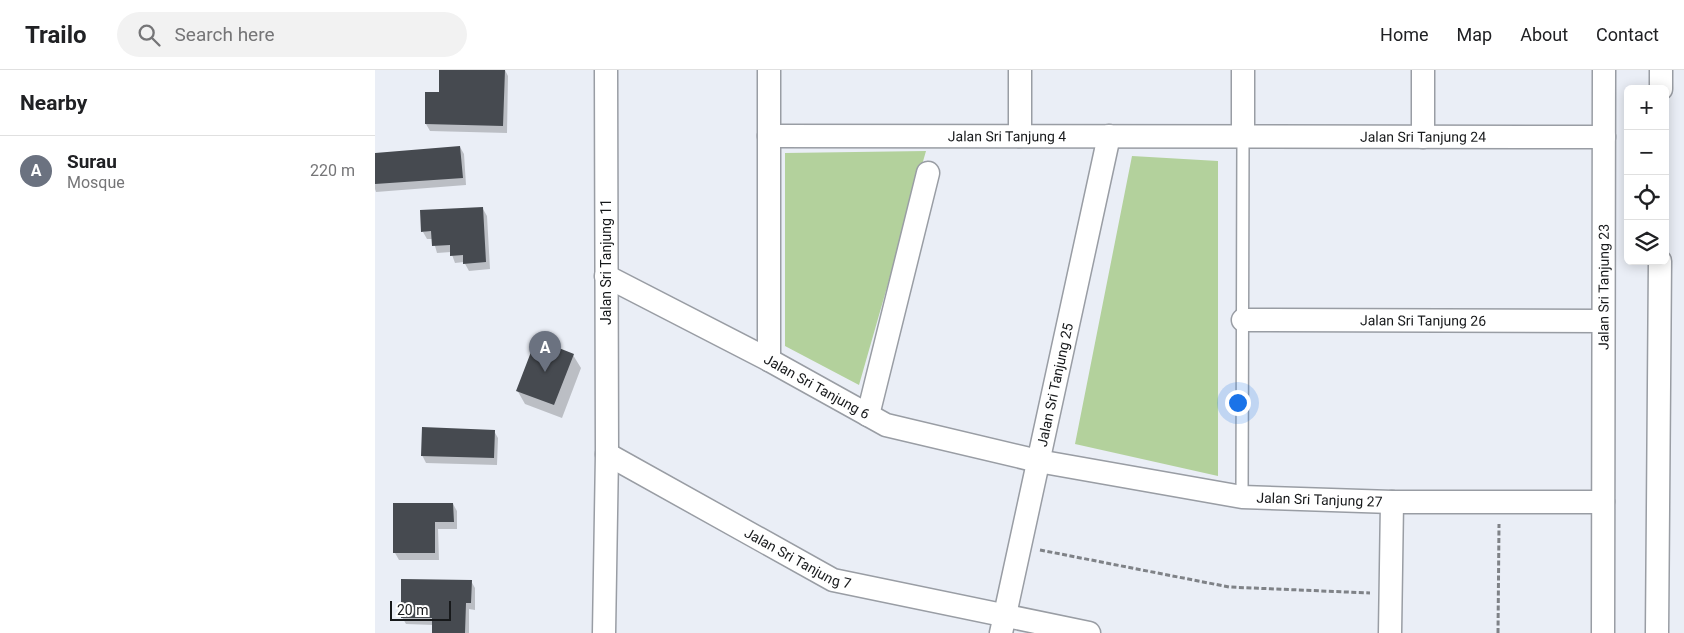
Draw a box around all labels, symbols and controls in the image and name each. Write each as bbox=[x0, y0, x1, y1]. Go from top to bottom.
search box bbox=[117, 12, 467, 57]
text: Trailo bbox=[25, 21, 87, 49]
icon: search bbox=[135, 21, 163, 49]
text: Search here bbox=[175, 23, 275, 46]
text: Home bbox=[1380, 24, 1429, 45]
text: Map bbox=[1457, 24, 1492, 45]
text: About bbox=[1520, 24, 1568, 45]
text: Contact bbox=[1596, 24, 1659, 45]
map controls bbox=[1624, 85, 1669, 265]
button: + bbox=[1624, 85, 1669, 130]
text: Nearby bbox=[20, 91, 87, 115]
street label: Jalan Sri Tanjung 4 bbox=[948, 128, 1066, 144]
street label: Jalan Sri Tanjung 24 bbox=[1360, 129, 1486, 145]
button: − bbox=[1624, 130, 1669, 175]
text: Surau bbox=[67, 150, 117, 173]
text: A bbox=[31, 161, 41, 180]
text: 220 m bbox=[310, 161, 355, 180]
text: Mosque bbox=[67, 173, 125, 192]
button: locate bbox=[1624, 175, 1669, 220]
street label: Jalan Sri Tanjung 11 bbox=[598, 199, 614, 325]
button: layers bbox=[1624, 220, 1669, 265]
street label: Jalan Sri Tanjung 23 bbox=[1596, 224, 1612, 350]
street label: Jalan Sri Tanjung 26 bbox=[1360, 312, 1486, 329]
street label: Jalan Sri Tanjung 25 bbox=[1034, 321, 1076, 448]
pin: A bbox=[529, 331, 561, 372]
street label: Jalan Sri Tanjung 6 bbox=[761, 351, 872, 422]
your location bbox=[1225, 390, 1251, 416]
street label: Jalan Sri Tanjung 27 bbox=[1256, 489, 1383, 510]
street label: Jalan Sri Tanjung 7 bbox=[742, 524, 853, 592]
scale bar bbox=[390, 598, 451, 621]
text: 20 m bbox=[397, 602, 429, 618]

